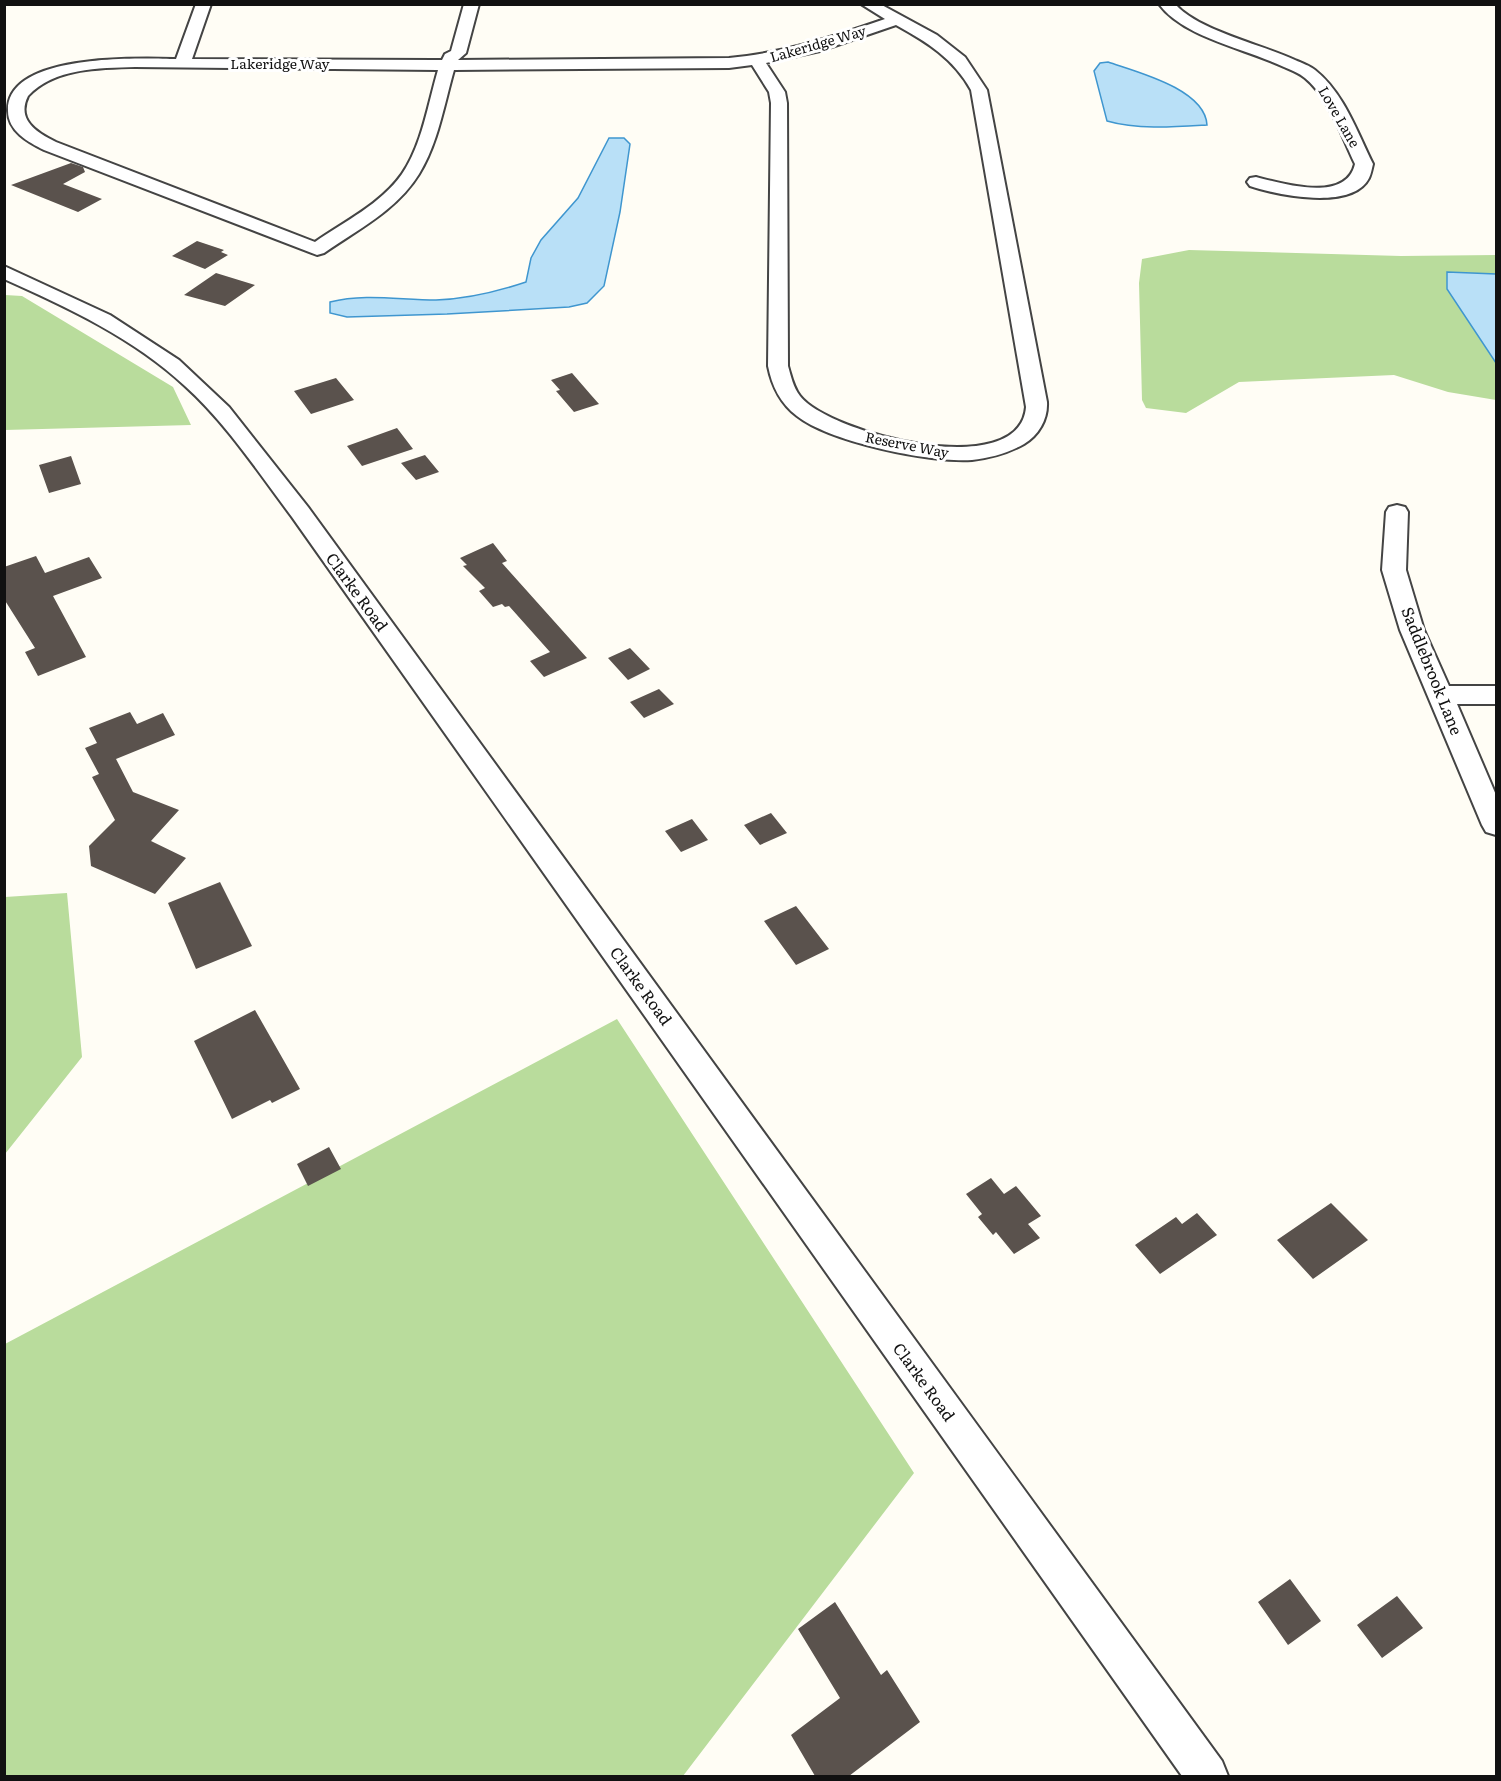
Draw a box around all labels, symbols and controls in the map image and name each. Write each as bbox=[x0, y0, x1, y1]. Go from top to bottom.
street label: Lakeridge Way bbox=[767, 19, 869, 66]
street label: Lakeridge Way bbox=[230, 53, 331, 73]
street label: Love Lane bbox=[1314, 82, 1365, 151]
street label: Reserve Way bbox=[864, 426, 952, 462]
street label: Clarke Road bbox=[321, 547, 395, 636]
street label: Saddlebrook Lane bbox=[1396, 603, 1470, 738]
street label: Clarke Road bbox=[605, 941, 679, 1030]
street label: Clarke Road bbox=[888, 1337, 962, 1426]

